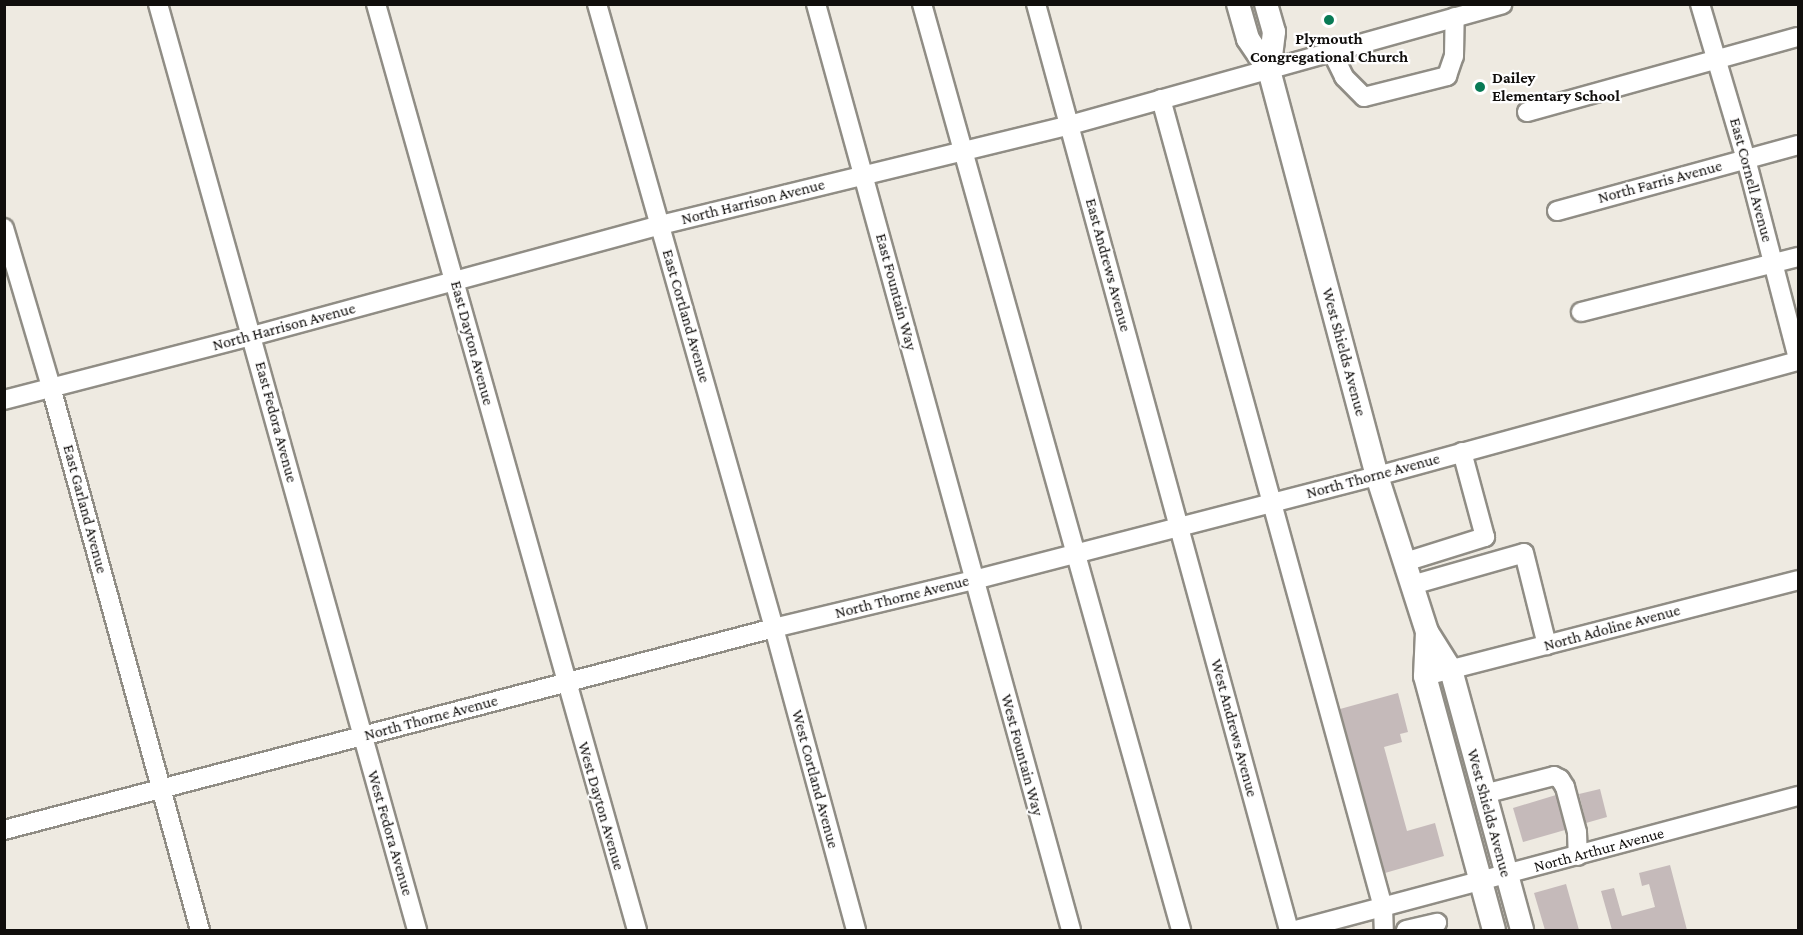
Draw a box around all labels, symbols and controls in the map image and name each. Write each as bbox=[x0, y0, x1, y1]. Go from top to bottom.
marker: Plymouth Congregational Church bbox=[1322, 13, 1336, 27]
place label: Plymouth Congregational Church bbox=[1250, 29, 1408, 67]
place label: Dailey Elementary School bbox=[1492, 68, 1620, 106]
marker: Dailey Elementary School bbox=[1473, 80, 1487, 94]
street label: East Cornell Avenue bbox=[1725, 116, 1777, 244]
street label: North Farris Avenue bbox=[1596, 156, 1724, 208]
street label: North Harrison Avenue bbox=[679, 175, 827, 229]
street label: East Andrews Avenue bbox=[1081, 196, 1135, 334]
street label: East Fountain Way bbox=[871, 231, 921, 353]
street label: East Cortland Avenue bbox=[658, 247, 714, 385]
street label: East Dayton Avenue bbox=[446, 279, 498, 407]
street label: West Shields Avenue bbox=[1318, 286, 1370, 418]
street label: North Harrison Avenue bbox=[210, 299, 358, 355]
street label: East Fedora Avenue bbox=[251, 359, 301, 485]
street label: East Garland Avenue bbox=[59, 443, 111, 575]
street label: North Thorne Avenue bbox=[1304, 449, 1442, 503]
street label: North Thorne Avenue bbox=[833, 571, 971, 623]
street label: North Adoline Avenue bbox=[1542, 601, 1682, 655]
street label: West Andrews Avenue bbox=[1206, 657, 1262, 799]
street label: North Thorne Avenue bbox=[362, 691, 500, 745]
street label: West Fountain Way bbox=[997, 692, 1047, 818]
street label: West Cortland Avenue bbox=[787, 708, 843, 850]
street label: West Dayton Avenue bbox=[573, 739, 629, 873]
street label: West Shields Avenue bbox=[1463, 747, 1515, 879]
street label: West Fedora Avenue bbox=[363, 768, 417, 898]
street label: North Arthur Avenue bbox=[1532, 823, 1666, 877]

